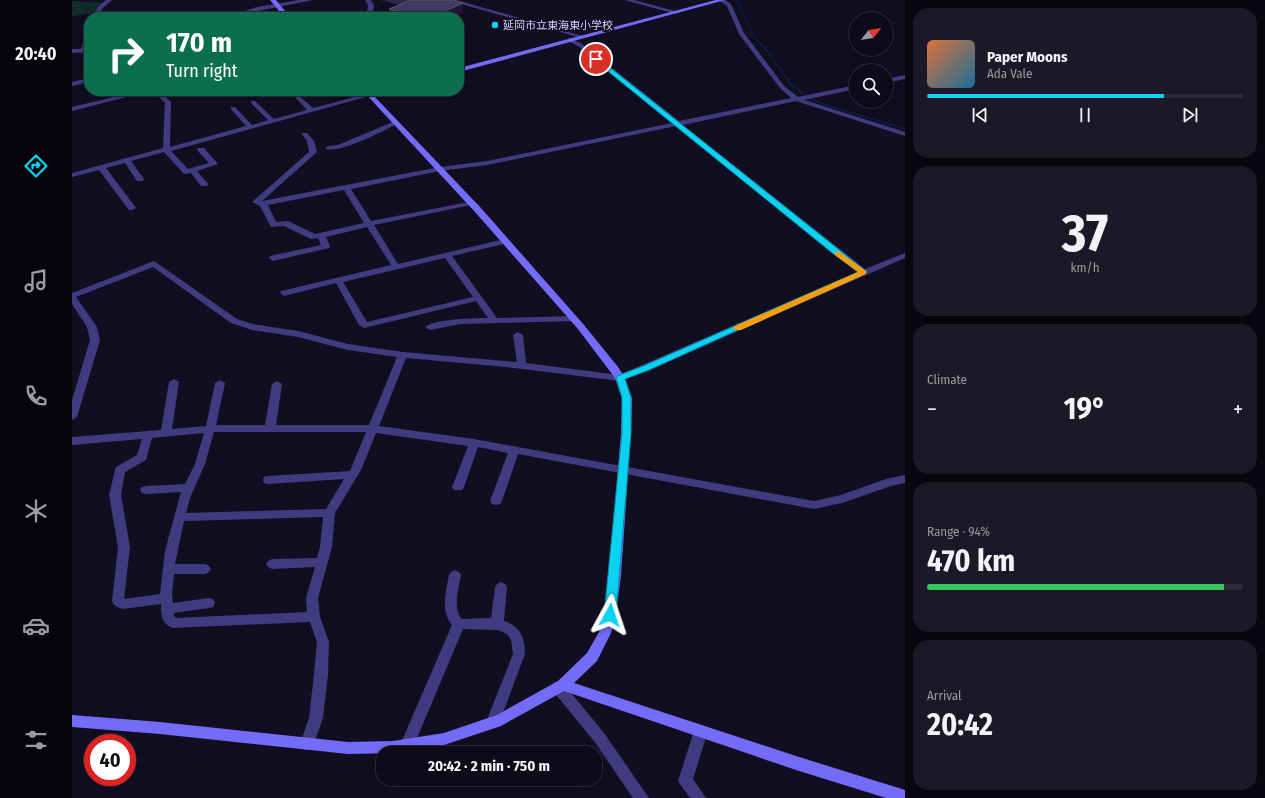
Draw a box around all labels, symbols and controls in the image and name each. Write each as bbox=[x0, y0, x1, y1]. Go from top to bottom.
north arrow bbox=[849, 12, 893, 56]
map controls bbox=[849, 12, 893, 108]
place label: 延岡市立東海東小学校 bbox=[503, 19, 613, 32]
marker: 延岡市立東海東小学校 bbox=[490, 20, 500, 30]
text: 170 m bbox=[166, 26, 232, 59]
icon: right bbox=[100, 28, 152, 80]
pin bbox=[579, 42, 613, 76]
text: 20:40 bbox=[15, 43, 57, 65]
icon: arrive bbox=[585, 48, 607, 70]
text: Paper Moons bbox=[987, 48, 1068, 66]
text: Turn right bbox=[166, 60, 238, 82]
button: search bbox=[849, 64, 893, 108]
text: Ada Vale bbox=[987, 66, 1032, 81]
icon: previous bbox=[969, 104, 991, 126]
icon: pause bbox=[1074, 104, 1096, 126]
icon: next bbox=[1179, 104, 1201, 126]
icon: directions bbox=[22, 152, 50, 180]
text: 37 bbox=[1062, 202, 1108, 265]
text: km/h bbox=[1071, 260, 1100, 275]
icon: music bbox=[22, 267, 50, 295]
text: Climate bbox=[927, 372, 967, 387]
icon: phone bbox=[22, 382, 50, 410]
text: 19° bbox=[1064, 391, 1106, 427]
text: − bbox=[927, 396, 937, 423]
text: + bbox=[1233, 396, 1243, 423]
icon: climate bbox=[22, 497, 50, 525]
text: Range · 94% bbox=[927, 524, 990, 539]
text: 470 km bbox=[927, 543, 1015, 579]
position arrow bbox=[589, 594, 631, 636]
icon: car bbox=[22, 612, 50, 640]
text: Arrival bbox=[927, 688, 961, 703]
text: 20:42 bbox=[927, 707, 993, 743]
icon: filters bbox=[22, 726, 50, 754]
speed limit sign: 40 bbox=[84, 734, 136, 786]
text: 20:42 · 2 min · 750 m bbox=[428, 757, 550, 775]

